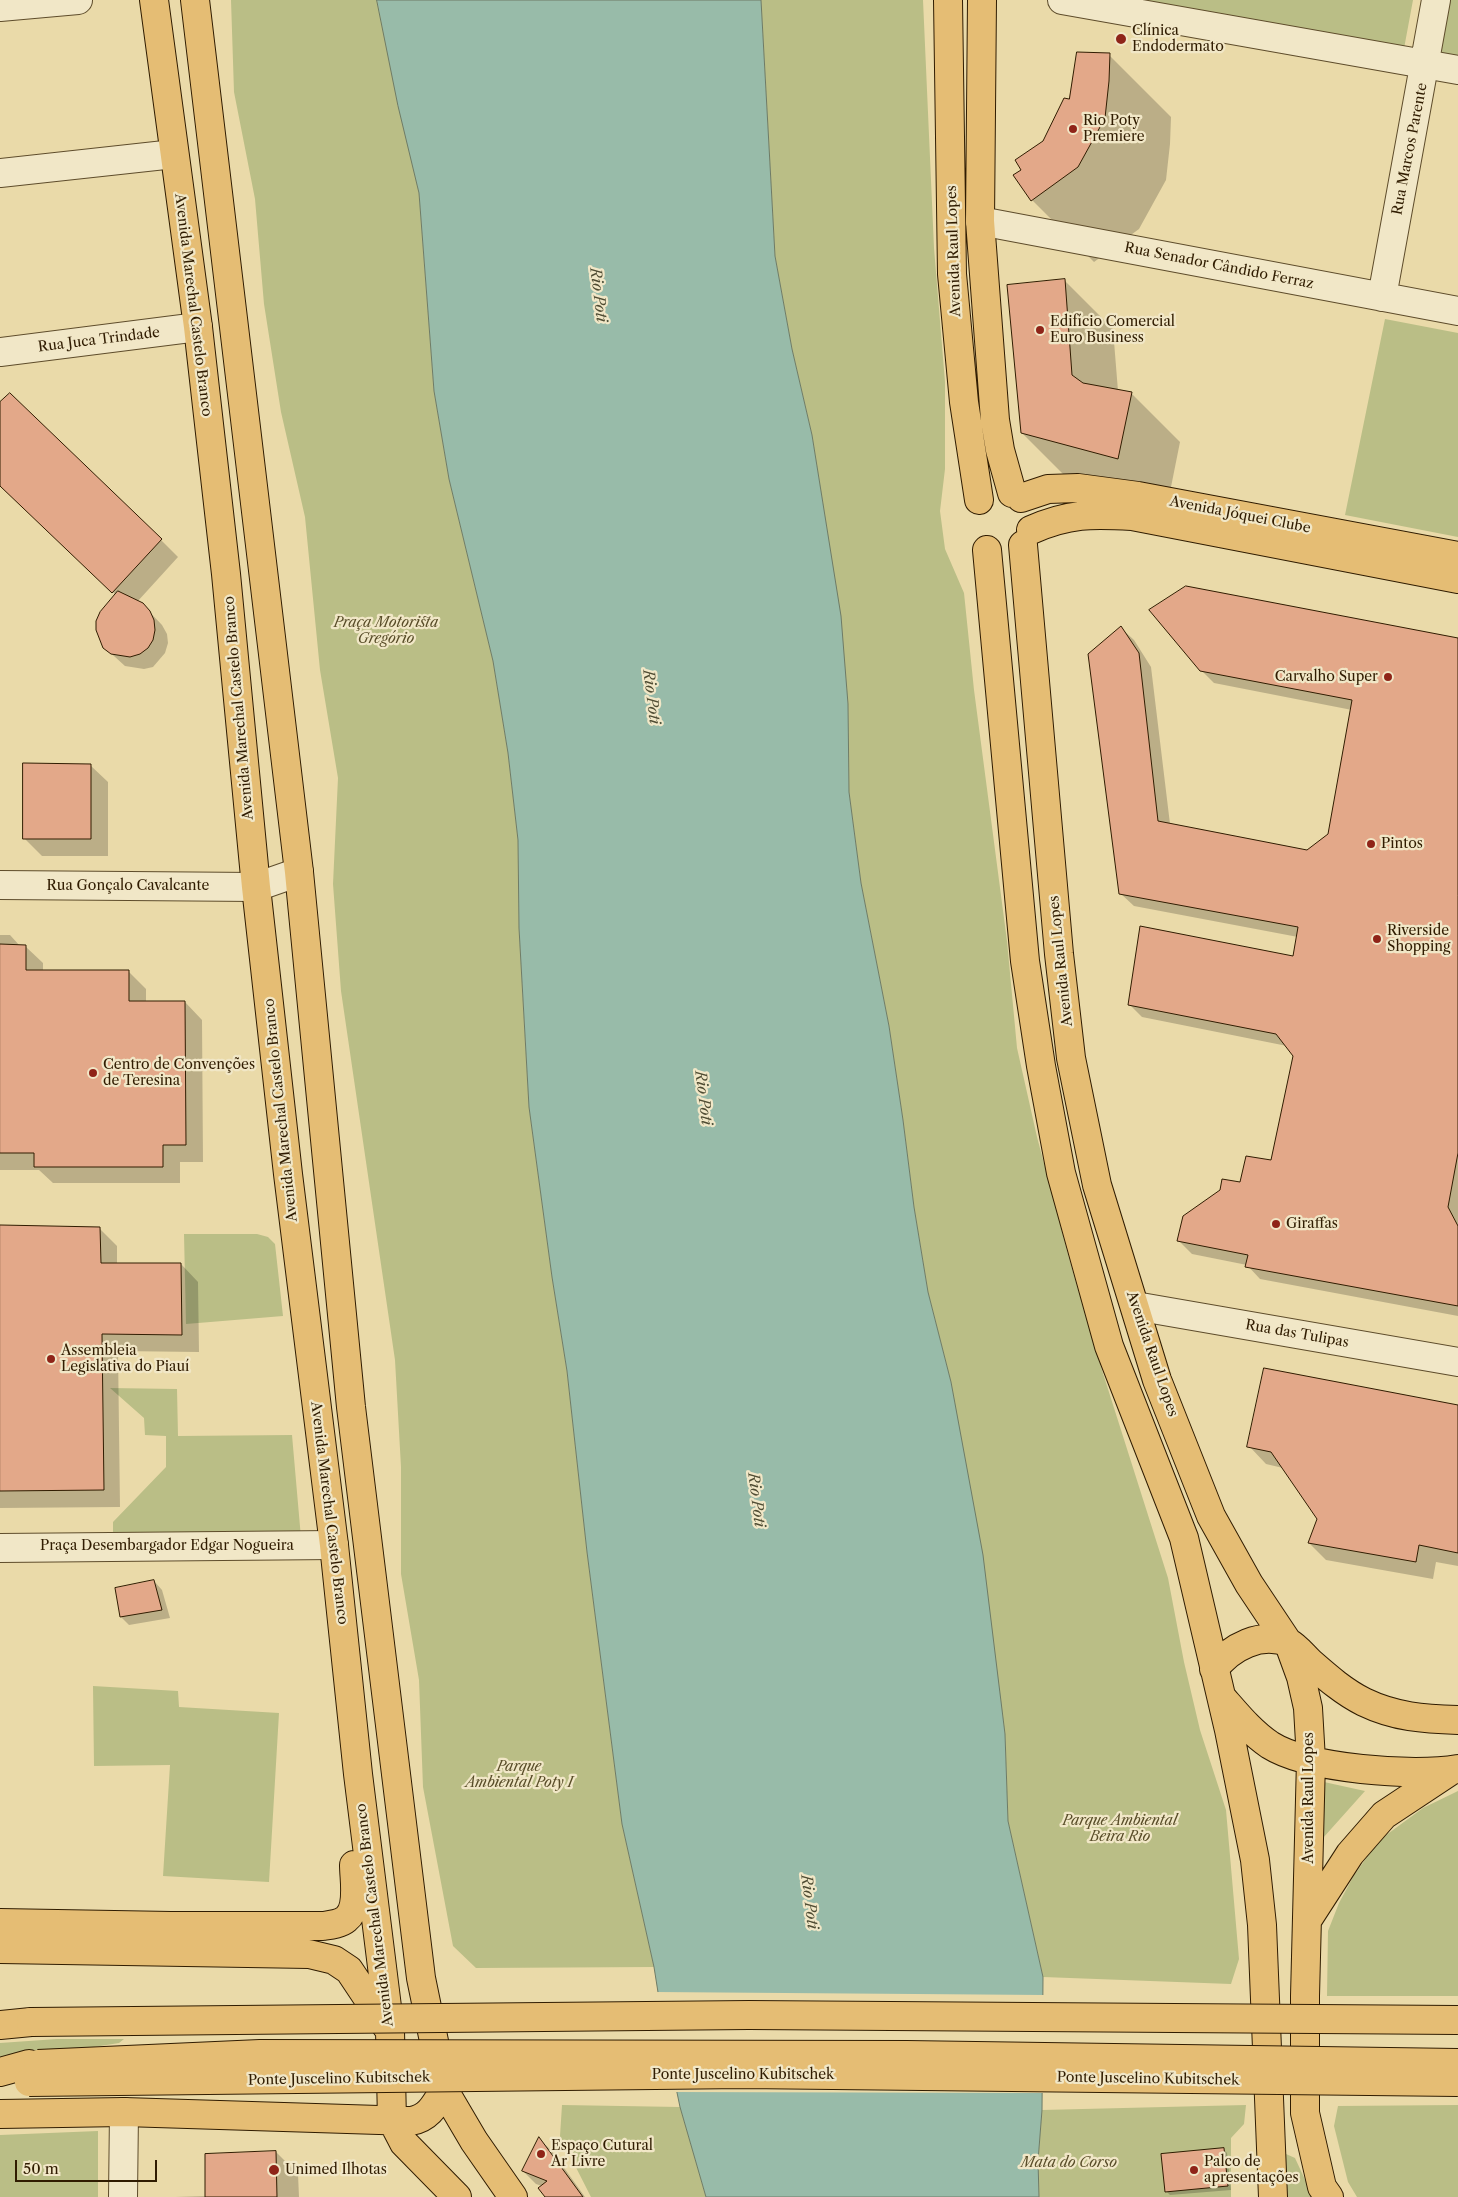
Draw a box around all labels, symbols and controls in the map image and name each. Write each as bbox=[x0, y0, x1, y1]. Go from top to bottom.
place label: Clínica Endodermato bbox=[1132, 23, 1224, 56]
marker: Clínica Endodermato bbox=[1114, 32, 1128, 46]
street label: Rua Marcos Parente bbox=[1389, 81, 1431, 217]
place label: Rio Poty Premiere bbox=[1083, 113, 1144, 146]
marker: Rio Poty Premiere bbox=[1067, 123, 1079, 135]
street label: Avenida Raul Lopes bbox=[943, 185, 965, 317]
street label: Avenida Marechal Castelo Branco bbox=[171, 192, 215, 418]
street label: Rua Senador Cândido Ferraz bbox=[1123, 239, 1315, 293]
water label: Rio Poti bbox=[586, 267, 610, 323]
place label: Edifício Comercial Euro Business bbox=[1050, 314, 1175, 347]
street label: Rua Juca Trindade bbox=[37, 324, 161, 356]
marker: Edifício Comercial Euro Business bbox=[1034, 324, 1046, 336]
street label: Avenida Jóquei Clube bbox=[1168, 493, 1312, 537]
street label: Avenida Marechal Castelo Branco bbox=[221, 595, 257, 821]
park label: Praça Motorista Gregório bbox=[334, 615, 438, 648]
water label: Rio Poti bbox=[639, 669, 663, 725]
place label: Carvalho Super bbox=[1275, 669, 1378, 685]
marker: Carvalho Super bbox=[1382, 671, 1394, 683]
place label: Pintos bbox=[1381, 836, 1423, 852]
marker: Pintos bbox=[1365, 838, 1377, 850]
street label: Rua Gonçalo Cavalcante bbox=[47, 878, 209, 894]
street label: Avenida Raul Lopes bbox=[1046, 895, 1076, 1027]
place label: Riverside Shopping bbox=[1387, 923, 1450, 956]
marker: Riverside Shopping bbox=[1371, 933, 1383, 945]
street label: Avenida Marechal Castelo Branco bbox=[261, 997, 301, 1223]
place label: Centro de Convenções de Teresina bbox=[103, 1057, 255, 1090]
marker: Centro de Convenções de Teresina bbox=[87, 1067, 99, 1079]
water label: Rio Poti bbox=[691, 1070, 715, 1126]
place label: Giraffas bbox=[1286, 1216, 1338, 1232]
marker: Giraffas bbox=[1270, 1218, 1282, 1230]
street label: Avenida Raul Lopes bbox=[1123, 1289, 1181, 1419]
street label: Rua das Tulipas bbox=[1244, 1317, 1350, 1351]
place label: Assembleia Legislativa do Piauí bbox=[61, 1343, 189, 1375]
marker: Assembleia Legislativa do Piauí bbox=[45, 1353, 57, 1365]
street label: Avenida Marechal Castelo Branco bbox=[307, 1400, 351, 1626]
water label: Rio Poti bbox=[744, 1472, 768, 1528]
street label: Praça Desembargador Edgar Nogueira bbox=[40, 1538, 294, 1554]
street label: Avenida Raul Lopes bbox=[1301, 1732, 1317, 1864]
park label: Parque Ambiental Poty I bbox=[465, 1759, 573, 1791]
street label: Avenida Marechal Castelo Branco bbox=[353, 1802, 397, 2028]
park label: Parque Ambiental Beira Rio bbox=[1063, 1813, 1177, 1845]
water label: Rio Poti bbox=[797, 1874, 821, 1930]
street label: Ponte Juscelino Kubitschek bbox=[652, 2067, 834, 2083]
street label: Ponte Juscelino Kubitschek bbox=[248, 2069, 430, 2089]
street label: Ponte Juscelino Kubitschek bbox=[1057, 2069, 1239, 2089]
place label: Espaço Cutural Ar Livre bbox=[551, 2138, 653, 2170]
marker: Espaço Cutural Ar Livre bbox=[535, 2148, 547, 2160]
scale bar bbox=[18, 2150, 160, 2182]
place label: Palco de apresentações bbox=[1204, 2154, 1299, 2186]
park label: Mata do Corso bbox=[1021, 2155, 1117, 2171]
text: 50 m bbox=[23, 2159, 59, 2178]
place label: Unimed Ilhotas bbox=[285, 2162, 387, 2178]
marker: Unimed Ilhotas bbox=[267, 2163, 281, 2177]
marker: Palco de apresentações bbox=[1188, 2164, 1200, 2176]

